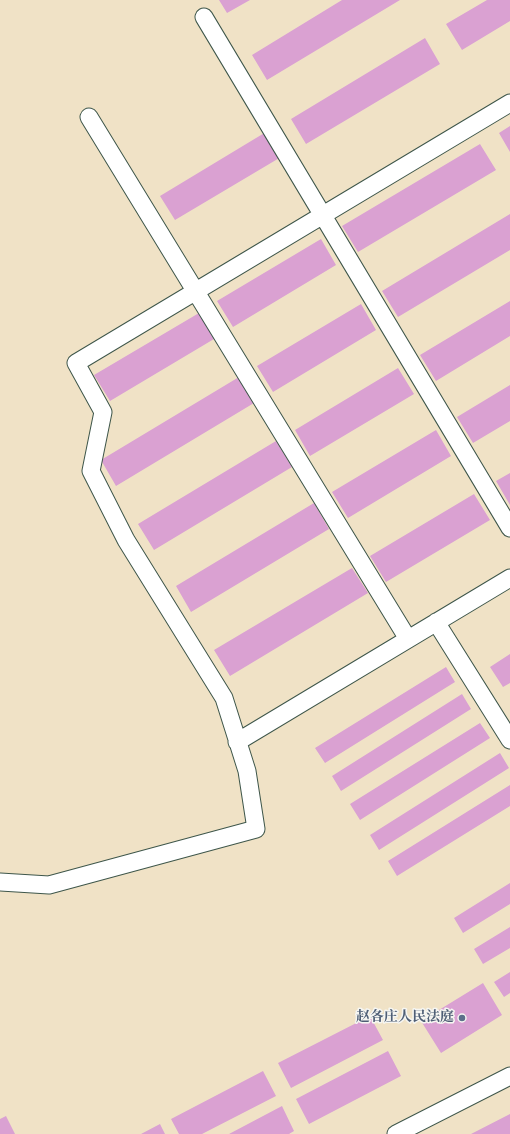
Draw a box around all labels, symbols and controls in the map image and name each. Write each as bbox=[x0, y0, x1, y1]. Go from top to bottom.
place label: 赵各庄人民法庭 bbox=[356, 1010, 454, 1026]
marker: 赵各庄人民法庭 bbox=[457, 1013, 467, 1023]

